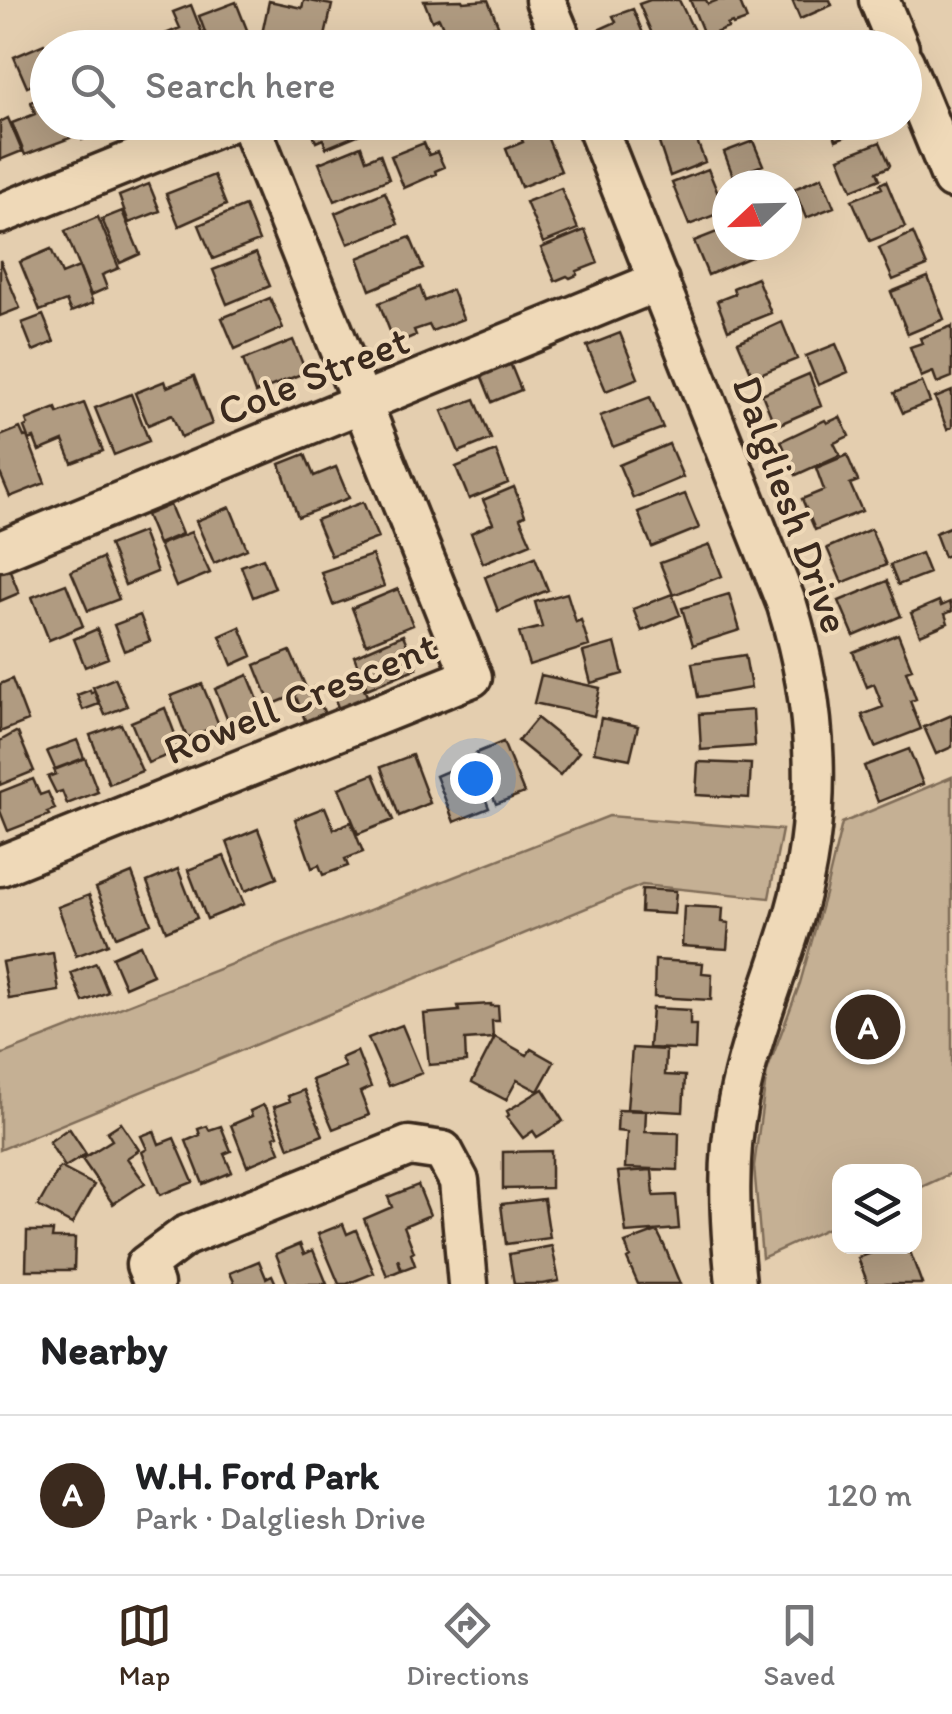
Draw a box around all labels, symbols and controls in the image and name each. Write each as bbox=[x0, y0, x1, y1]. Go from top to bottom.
search box bbox=[30, 30, 922, 140]
icon: search bbox=[65, 58, 120, 113]
text: Search here bbox=[145, 62, 336, 108]
north arrow bbox=[712, 170, 802, 260]
street label: Cole Street bbox=[210, 314, 416, 437]
street label: Dalgliesh Drive bbox=[721, 369, 862, 640]
street label: Rowell Crescent bbox=[156, 620, 444, 775]
your location bbox=[450, 753, 501, 804]
pin: A bbox=[836, 990, 900, 1064]
map controls bbox=[832, 1164, 922, 1254]
button: layers bbox=[832, 1164, 922, 1254]
text: Nearby bbox=[40, 1324, 167, 1375]
text: W.H. Ford Park bbox=[135, 1453, 379, 1499]
text: A bbox=[62, 1476, 83, 1514]
text: 120 m bbox=[826, 1476, 912, 1514]
text: Park · Dalgliesh Drive bbox=[135, 1499, 426, 1537]
tab: Map bbox=[117, 1598, 172, 1692]
tab: Directions bbox=[406, 1598, 529, 1692]
tab: Saved bbox=[763, 1598, 835, 1692]

